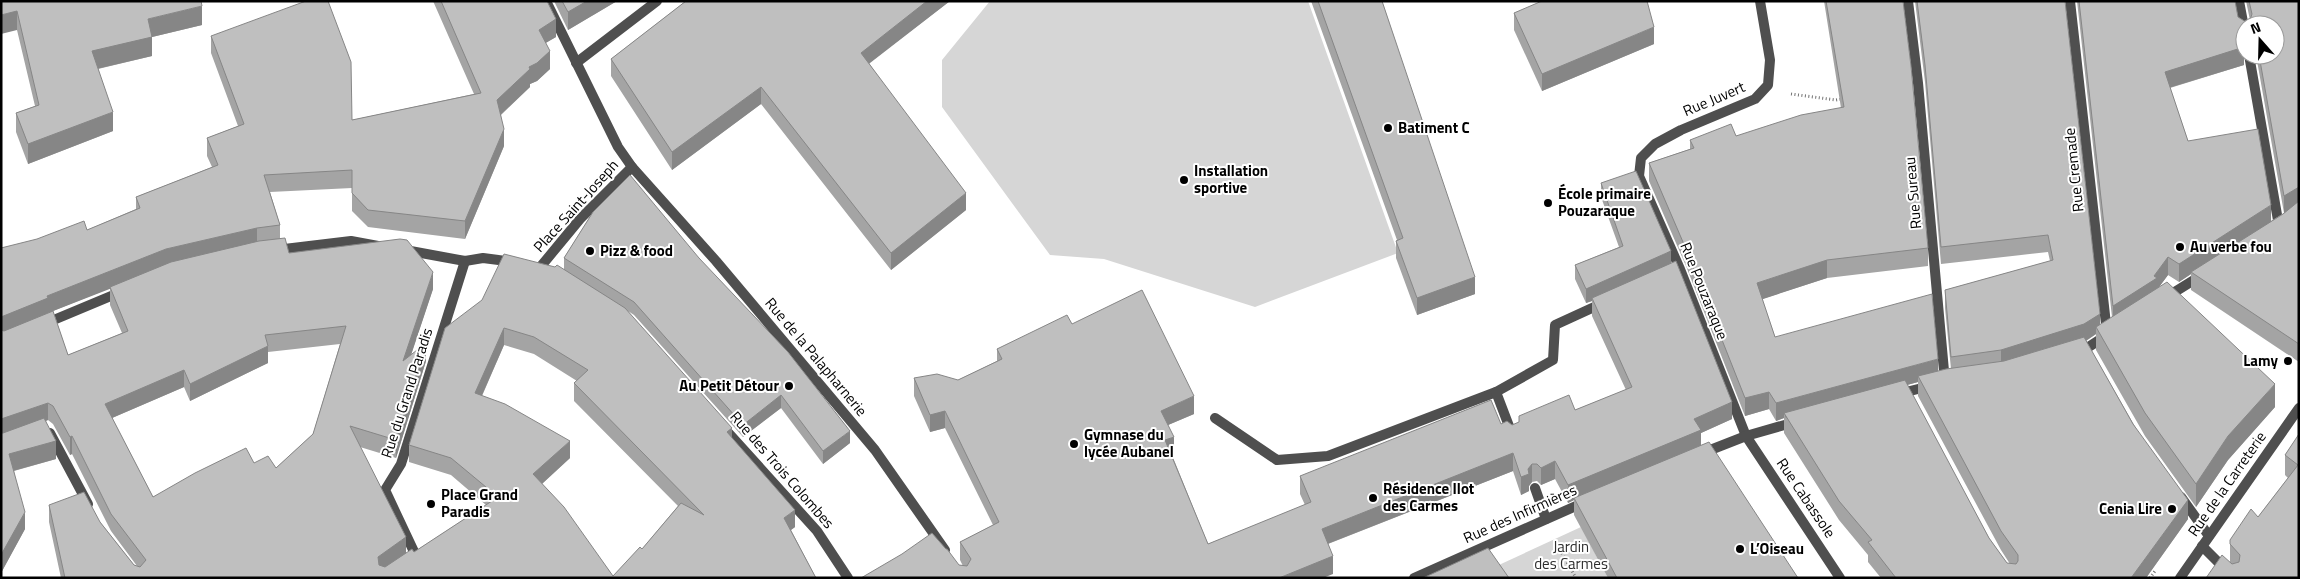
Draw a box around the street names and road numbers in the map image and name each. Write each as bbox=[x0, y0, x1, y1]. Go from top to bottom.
street label: Rue Juvert bbox=[1679, 75, 1749, 122]
street label: Rue Cremade bbox=[2058, 127, 2089, 213]
street label: Place Saint-Joseph bbox=[528, 154, 624, 257]
street label: Rue Sureau bbox=[1898, 156, 1927, 230]
street label: Rue Pouzaraque bbox=[1674, 239, 1734, 343]
street label: Rue de la Palapharnerie bbox=[760, 292, 873, 421]
street label: Rue du Grand Paradis bbox=[375, 325, 438, 461]
street label: Rue des Trois Colombes bbox=[725, 406, 840, 534]
street label: Rue de la Carreterie bbox=[2182, 427, 2271, 541]
street label: Rue Cabassole bbox=[1771, 453, 1842, 542]
street label: Rue des Infirmières bbox=[1459, 478, 1580, 549]

